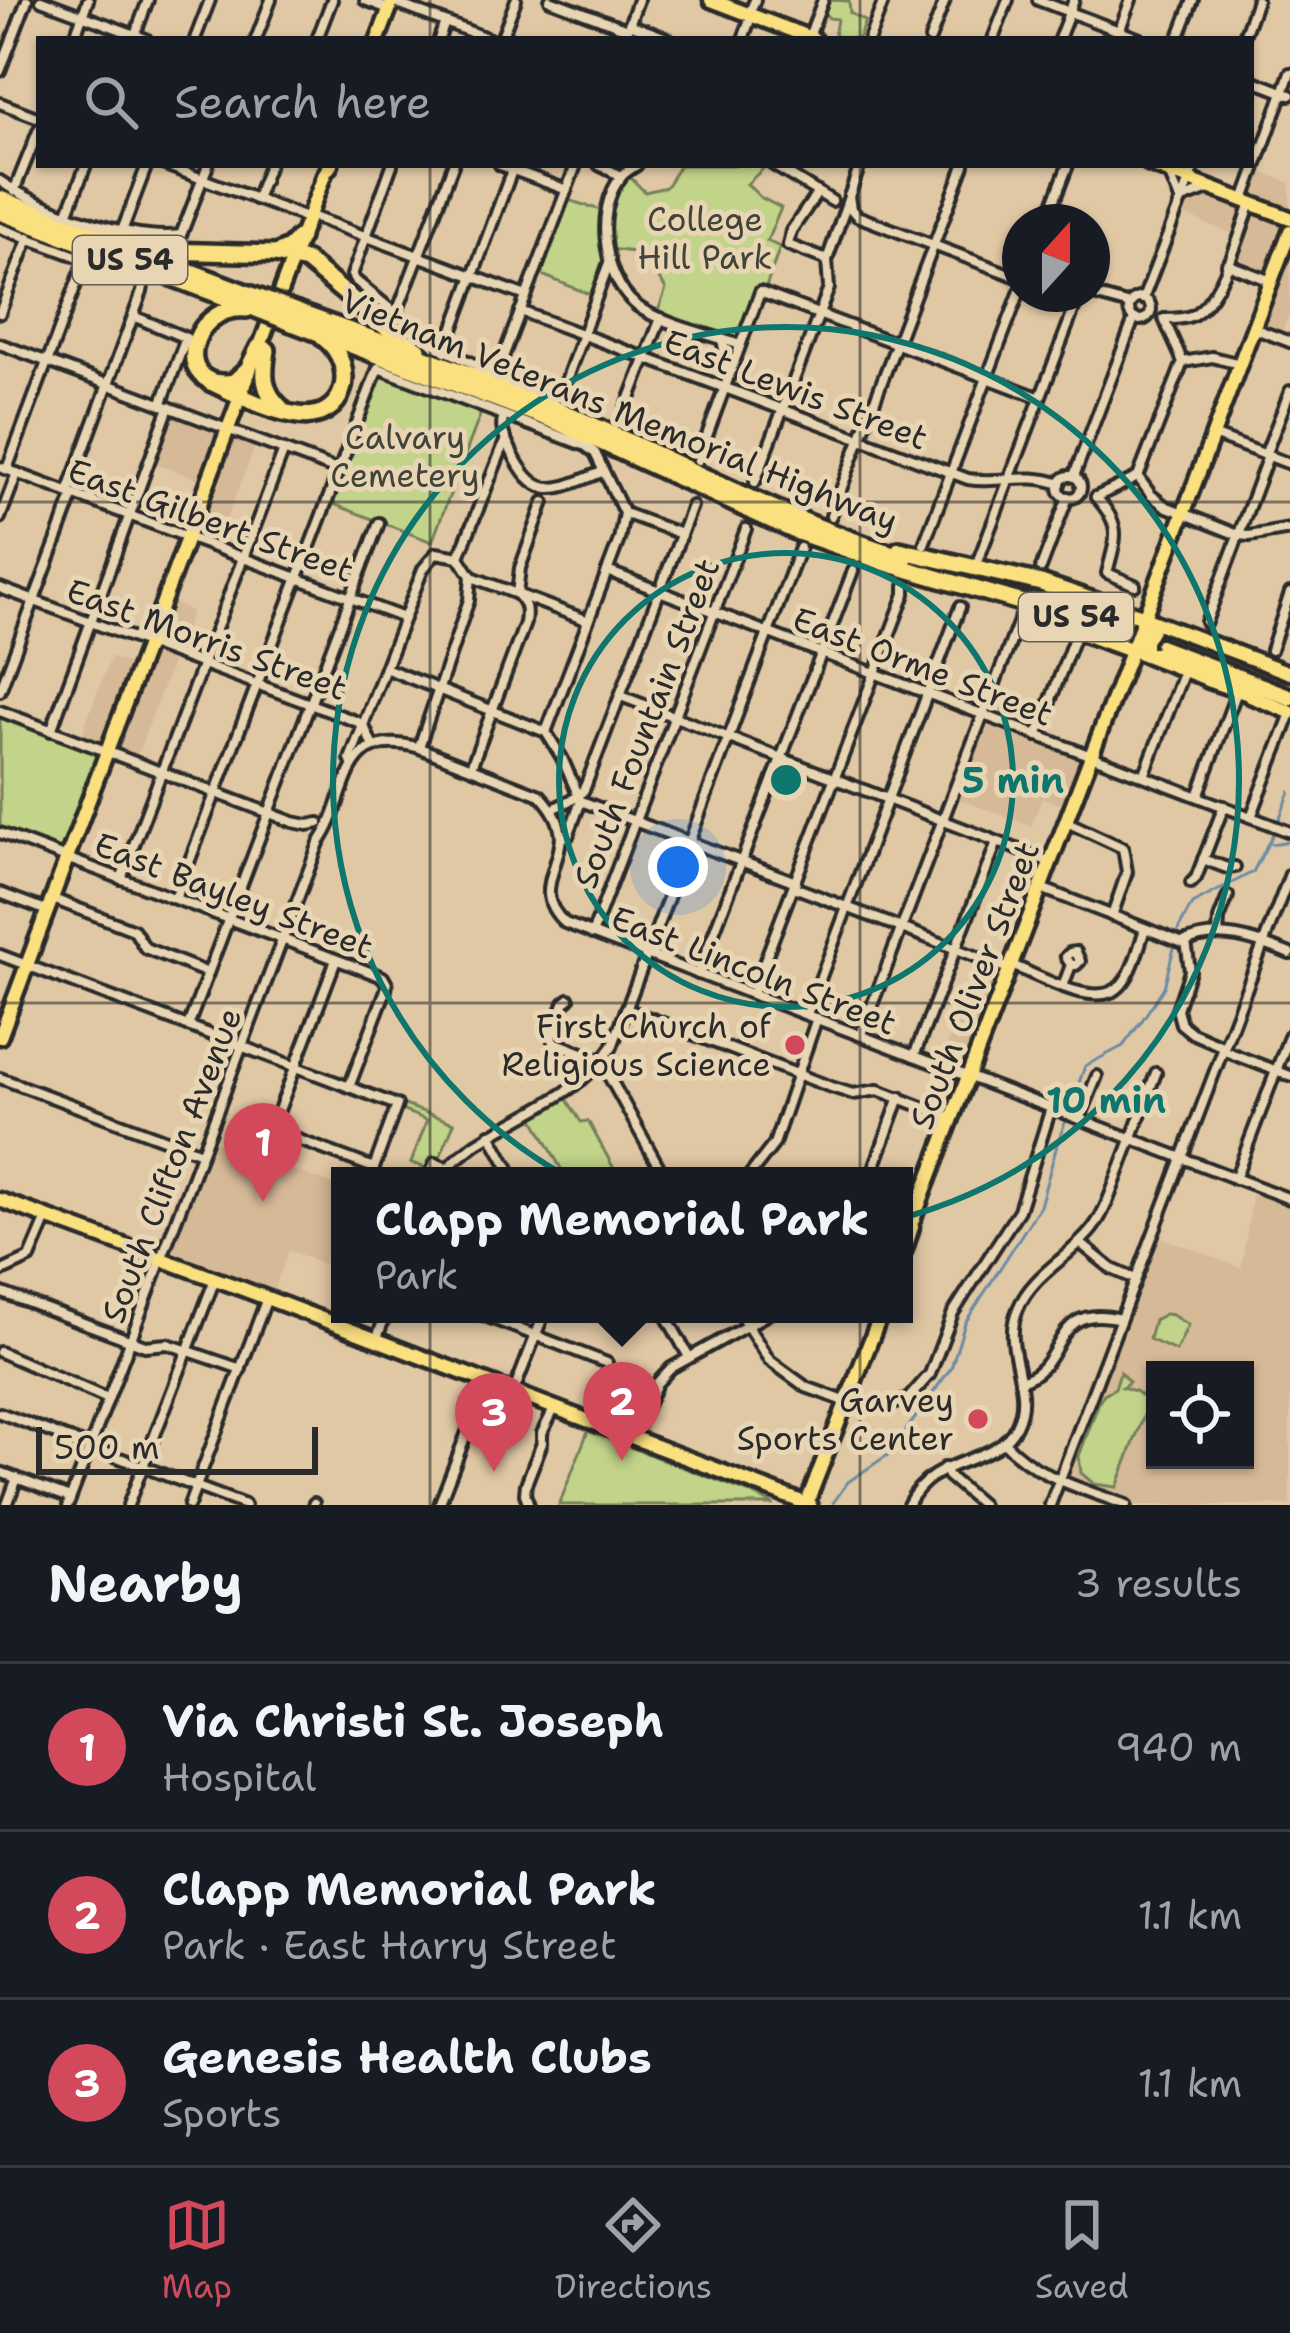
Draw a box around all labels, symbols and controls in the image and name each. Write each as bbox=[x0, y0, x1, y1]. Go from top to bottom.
search box bbox=[36, 36, 1254, 168]
icon: search bbox=[78, 69, 144, 135]
text: Search here bbox=[174, 72, 431, 132]
park label: College Hill Park bbox=[638, 197, 772, 280]
north arrow bbox=[1002, 204, 1110, 312]
road number: US 54 bbox=[73, 236, 187, 284]
street label: Vietnam Veterans Memorial Highway bbox=[335, 278, 905, 543]
street label: East Lewis Street bbox=[657, 318, 934, 460]
park label: Calvary Cemetery bbox=[330, 415, 480, 498]
street label: East Gilbert Street bbox=[62, 448, 360, 593]
street label: South Fountain Street bbox=[563, 552, 730, 895]
street label: East Morris Street bbox=[60, 568, 353, 711]
road number: US 54 bbox=[1019, 593, 1133, 641]
street label: East Orme Street bbox=[786, 596, 1059, 737]
text: 5 min bbox=[962, 756, 1064, 805]
centre of rings bbox=[765, 759, 807, 801]
street label: East Bayley Street bbox=[88, 822, 380, 969]
street label: South Oliver Street bbox=[899, 835, 1050, 1135]
your location bbox=[648, 837, 708, 897]
street label: East Lincoln Street bbox=[605, 895, 903, 1046]
street label: South Clifton Avenue bbox=[91, 1001, 252, 1329]
place label: First Church of Religious Science bbox=[502, 1004, 772, 1087]
marker: First Church of Religious Science bbox=[782, 1032, 808, 1058]
text: 10 min bbox=[1046, 1076, 1166, 1125]
pin: 1 bbox=[224, 1103, 302, 1202]
popup bbox=[331, 1167, 913, 1323]
text: Clapp Memorial Park bbox=[375, 1189, 869, 1249]
text: Park bbox=[375, 1249, 458, 1301]
map controls bbox=[1146, 1361, 1254, 1469]
button: locate bbox=[1146, 1361, 1254, 1469]
pin: 2 bbox=[583, 1362, 661, 1461]
pin: 3 bbox=[455, 1373, 533, 1472]
place label: Garvey Sports Center bbox=[737, 1378, 954, 1461]
marker: Garvey Sports Center bbox=[965, 1406, 991, 1432]
scale bar bbox=[36, 1421, 318, 1474]
text: 500 m bbox=[54, 1425, 160, 1470]
text: Nearby bbox=[48, 1549, 243, 1617]
text: 3 results bbox=[1075, 1557, 1242, 1609]
text: Via Christi St. Joseph bbox=[162, 1691, 664, 1751]
text: 1 bbox=[78, 1721, 96, 1773]
text: 940 m bbox=[1115, 1721, 1242, 1773]
text: Hospital bbox=[162, 1751, 316, 1803]
text: Clapp Memorial Park bbox=[162, 1859, 657, 1919]
text: 2 bbox=[73, 1889, 101, 1941]
text: 1.1 km bbox=[1137, 1889, 1242, 1941]
text: Park · East Harry Street bbox=[162, 1919, 617, 1971]
text: Genesis Health Clubs bbox=[162, 2027, 652, 2087]
text: 3 bbox=[73, 2057, 101, 2109]
text: 1.1 km bbox=[1137, 2057, 1242, 2109]
text: Sports bbox=[162, 2087, 282, 2139]
tab: Map bbox=[161, 2192, 232, 2309]
tab: Directions bbox=[555, 2192, 712, 2309]
tab: Saved bbox=[1035, 2192, 1129, 2309]

